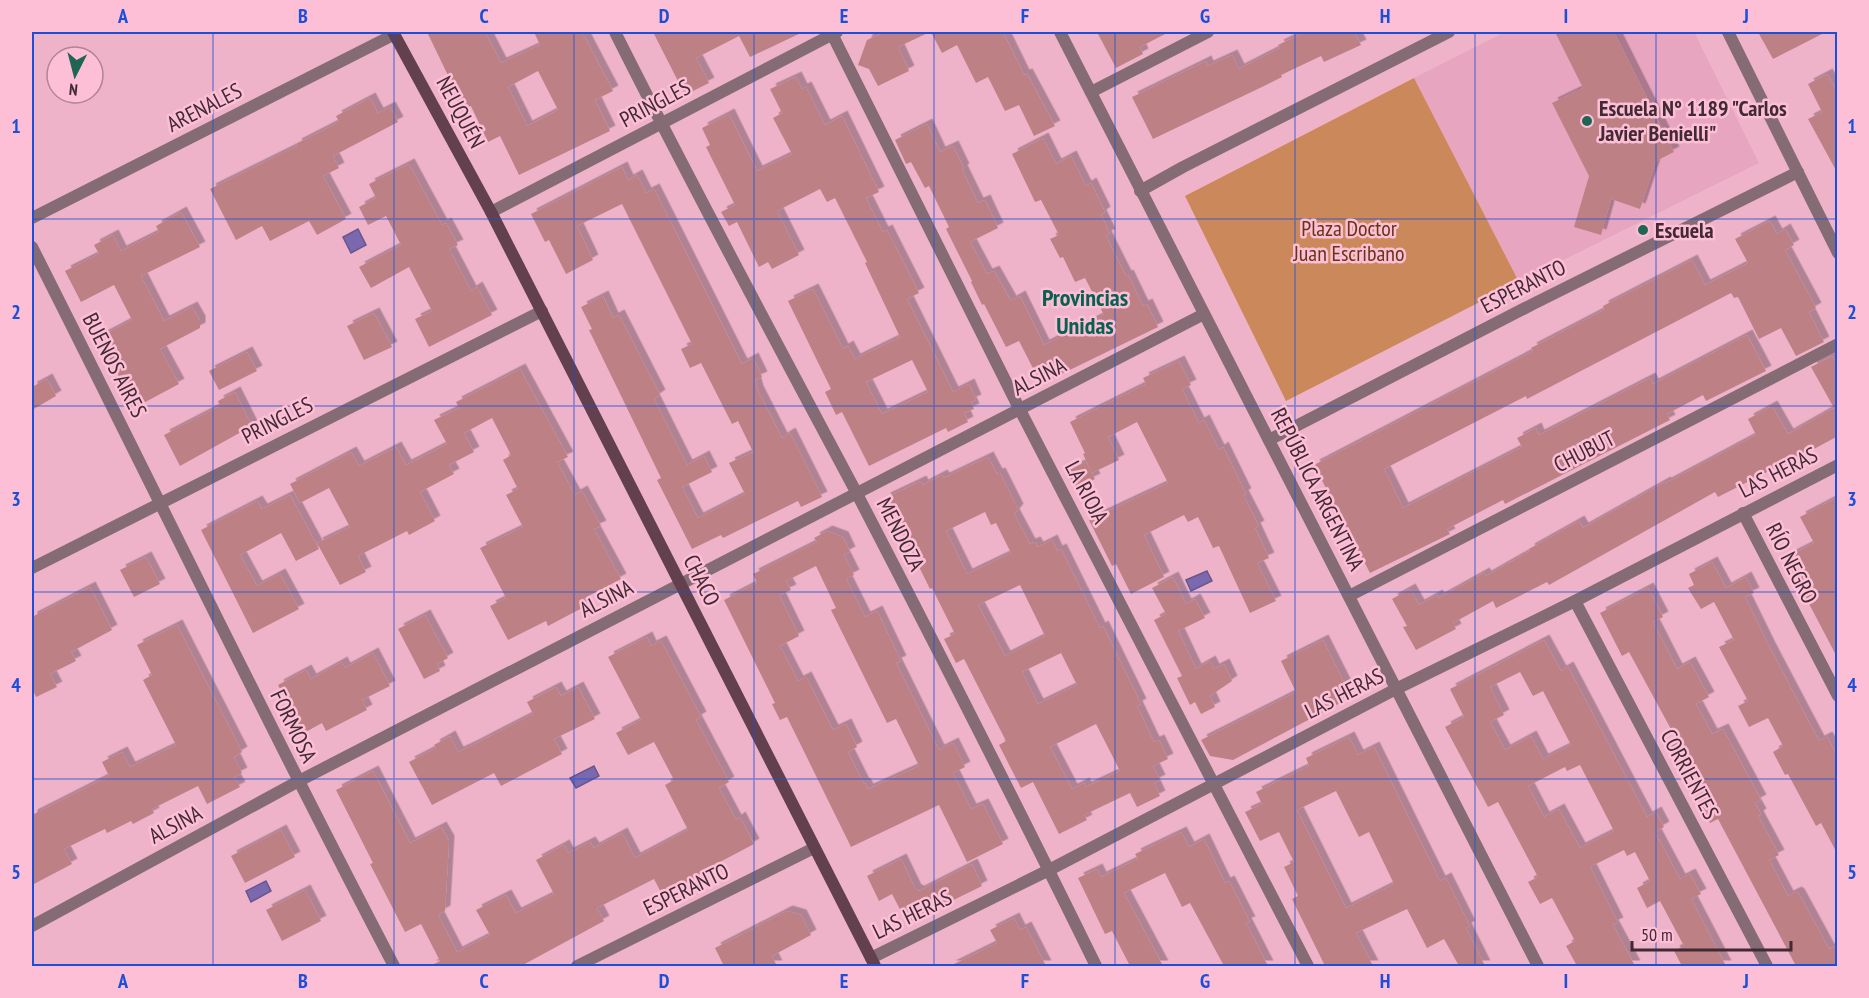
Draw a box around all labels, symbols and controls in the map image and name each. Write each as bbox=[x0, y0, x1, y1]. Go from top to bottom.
text: A bbox=[117, 3, 129, 29]
text: B bbox=[298, 3, 308, 29]
text: C bbox=[479, 3, 489, 29]
text: D bbox=[659, 3, 670, 29]
text: E bbox=[840, 3, 848, 29]
text: F bbox=[1021, 3, 1029, 29]
text: G bbox=[1200, 3, 1210, 29]
text: H bbox=[1380, 3, 1390, 29]
text: I bbox=[1564, 3, 1568, 29]
text: J bbox=[1742, 3, 1749, 29]
north arrow bbox=[45, 45, 105, 105]
street label: NEUQUÉN bbox=[430, 71, 492, 153]
street label: PRINGLES bbox=[615, 73, 695, 133]
street label: ARENALES bbox=[162, 76, 246, 138]
text: N bbox=[68, 80, 79, 100]
place label: Escuela N° 1189 "Carlos Javier Benielli" bbox=[1598, 94, 1787, 147]
text: 1 bbox=[11, 113, 21, 139]
text: 1 bbox=[1847, 113, 1857, 139]
marker: Escuela N° 1189 "Carlos Javier Benielli" bbox=[1580, 114, 1594, 128]
park label: Plaza Doctor Juan Escribano bbox=[1293, 214, 1405, 267]
place label: Escuela bbox=[1655, 216, 1714, 244]
marker: Escuela bbox=[1636, 223, 1650, 237]
street label: ESPERANTO bbox=[1476, 253, 1570, 319]
district label: Provincias Unidas bbox=[1042, 282, 1128, 341]
text: 2 bbox=[11, 299, 21, 325]
text: 2 bbox=[1847, 299, 1857, 325]
street label: BUENOS AIRES bbox=[77, 308, 153, 422]
street label: ALSINA bbox=[1008, 350, 1071, 401]
street label: PRINGLES bbox=[237, 390, 317, 450]
street label: REPÚBLICA ARGENTINA bbox=[1265, 403, 1371, 576]
street label: CHUBUT bbox=[1549, 424, 1619, 478]
street label: LAS HERAS bbox=[1734, 440, 1822, 504]
street label: LA RIOJA bbox=[1059, 456, 1115, 529]
text: 3 bbox=[11, 486, 21, 512]
text: 3 bbox=[1847, 486, 1857, 512]
street label: MENDOZA bbox=[871, 493, 931, 576]
street label: RÍO NEGRO bbox=[1760, 518, 1824, 608]
street label: CHACO bbox=[677, 550, 727, 610]
street label: ALSINA bbox=[575, 572, 638, 623]
street label: LAS HERAS bbox=[1300, 661, 1388, 725]
text: 4 bbox=[11, 672, 21, 698]
text: 4 bbox=[1847, 672, 1857, 698]
street label: FORMOSA bbox=[264, 685, 324, 768]
street label: CORRIENTES bbox=[1655, 724, 1725, 824]
street label: ALSINA bbox=[144, 798, 207, 850]
street label: ESPERANTO bbox=[639, 856, 733, 922]
text: 5 bbox=[11, 859, 21, 885]
text: 5 bbox=[1847, 859, 1857, 885]
street label: LAS HERAS bbox=[868, 883, 956, 945]
scale bar bbox=[1632, 914, 1791, 952]
text: 50 m bbox=[1641, 923, 1673, 946]
text: A bbox=[117, 968, 129, 994]
text: B bbox=[298, 968, 308, 994]
text: C bbox=[479, 968, 489, 994]
text: D bbox=[659, 968, 670, 994]
text: E bbox=[840, 968, 848, 994]
text: F bbox=[1021, 968, 1029, 994]
text: G bbox=[1200, 968, 1210, 994]
text: H bbox=[1380, 968, 1390, 994]
text: I bbox=[1564, 968, 1568, 994]
text: J bbox=[1742, 968, 1749, 994]

